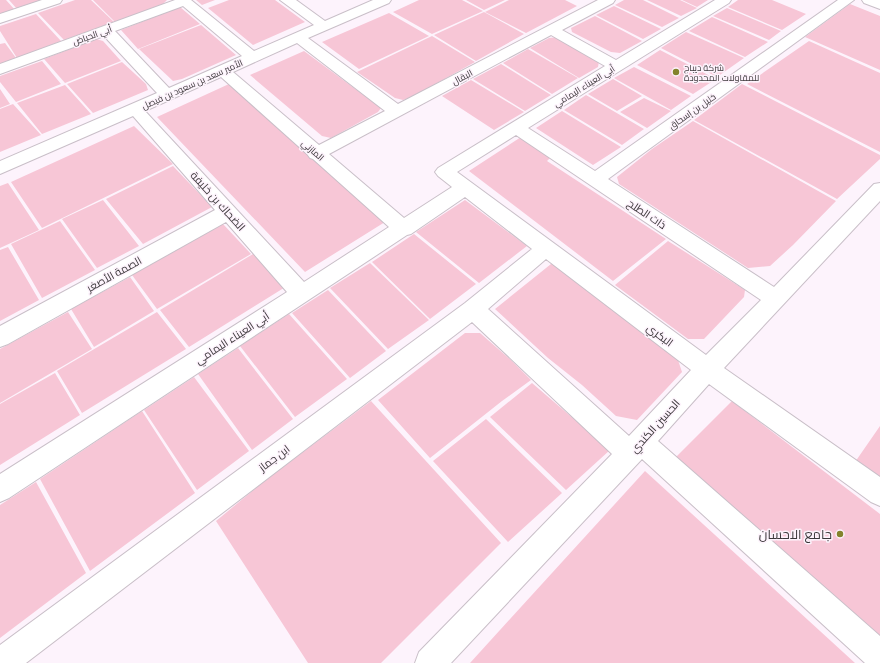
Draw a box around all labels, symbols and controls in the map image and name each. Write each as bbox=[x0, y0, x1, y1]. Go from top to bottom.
street label: أبي الحياض bbox=[70, 20, 115, 50]
street label: الأمير سعد بن سعود بن فيصل bbox=[139, 54, 245, 114]
place label: شركة ديباج للمقاولات المحدودة bbox=[684, 59, 759, 86]
street label: أبي العيناء اليمامي bbox=[550, 60, 619, 112]
street label: البقال bbox=[448, 64, 476, 90]
marker: شركة ديباج للمقاولات المحدودة bbox=[671, 67, 681, 77]
street label: خليل بن إسحاق bbox=[665, 88, 719, 134]
street label: المازني bbox=[297, 135, 329, 165]
street label: الضحاك بن خليفة bbox=[185, 166, 251, 236]
street label: ذات الطلح bbox=[623, 193, 671, 235]
street label: الصمة الأصغر bbox=[82, 250, 145, 298]
street label: أبي العيناء اليمامي bbox=[191, 306, 273, 370]
street label: البكري bbox=[642, 318, 678, 352]
street label: الحسين الكندي bbox=[625, 394, 685, 458]
street label: ابن جماز bbox=[253, 439, 294, 477]
place label: جامع الاحسان bbox=[759, 522, 832, 546]
marker: جامع الاحسان bbox=[835, 529, 845, 539]

